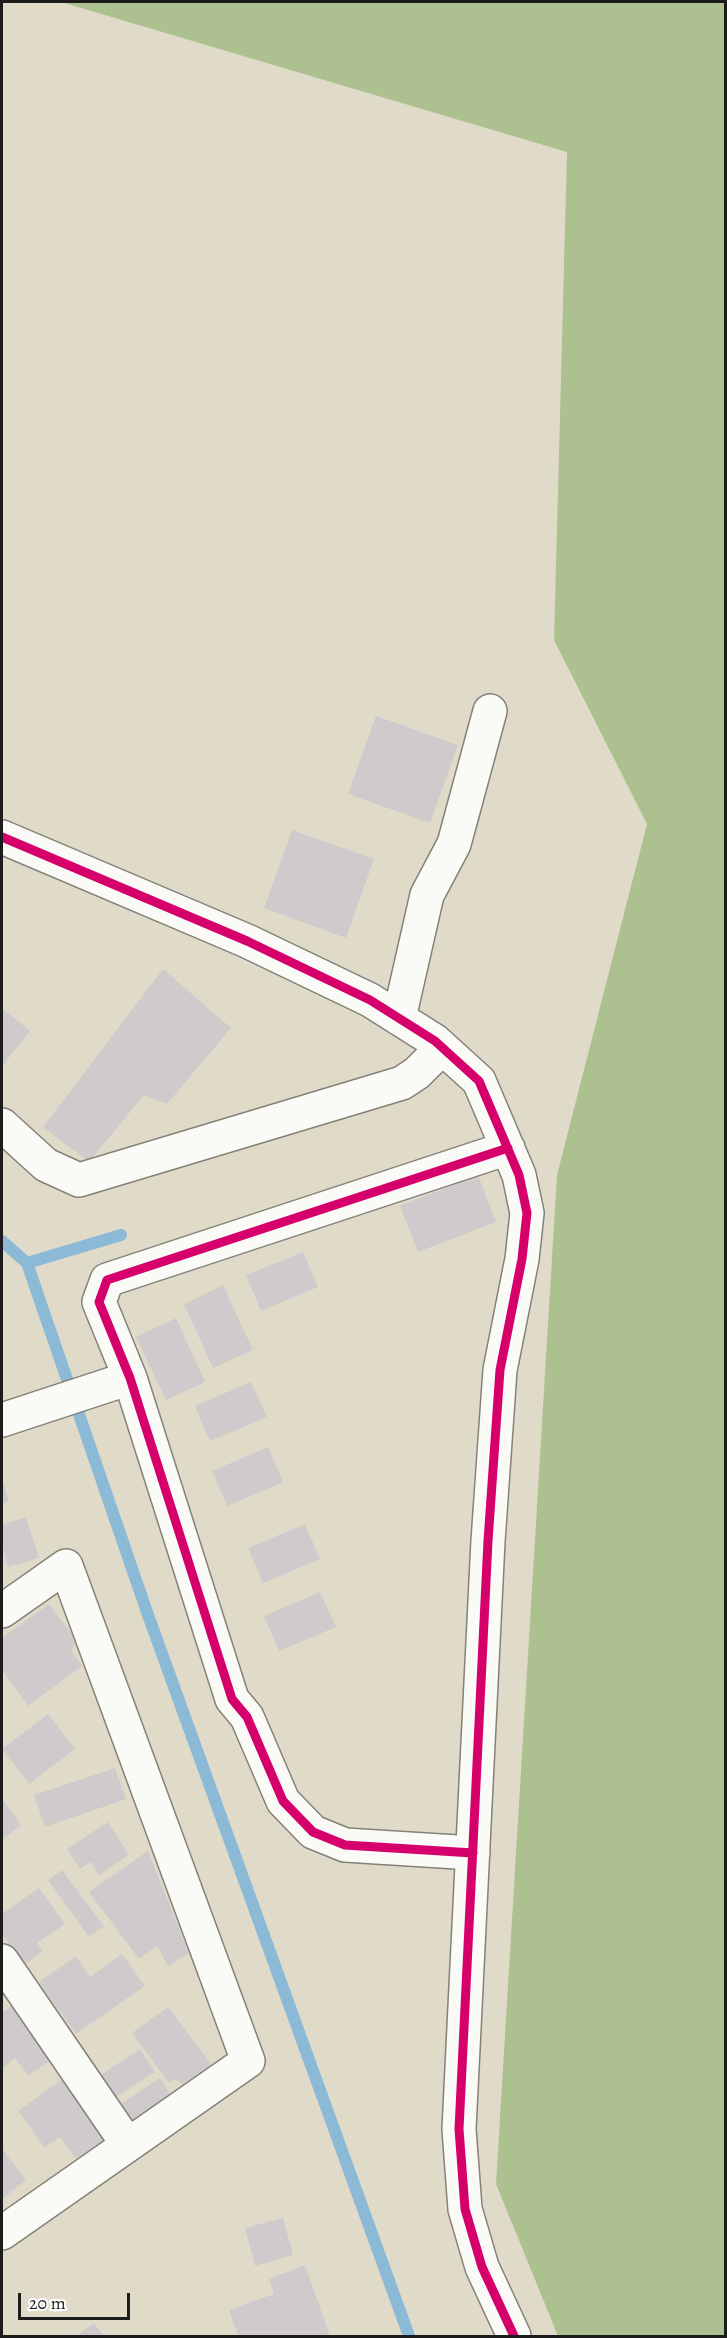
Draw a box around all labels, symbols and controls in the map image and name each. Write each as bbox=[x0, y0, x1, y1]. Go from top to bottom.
scale bar bbox=[21, 2281, 134, 2319]
text: 20 m bbox=[29, 2291, 66, 2315]

